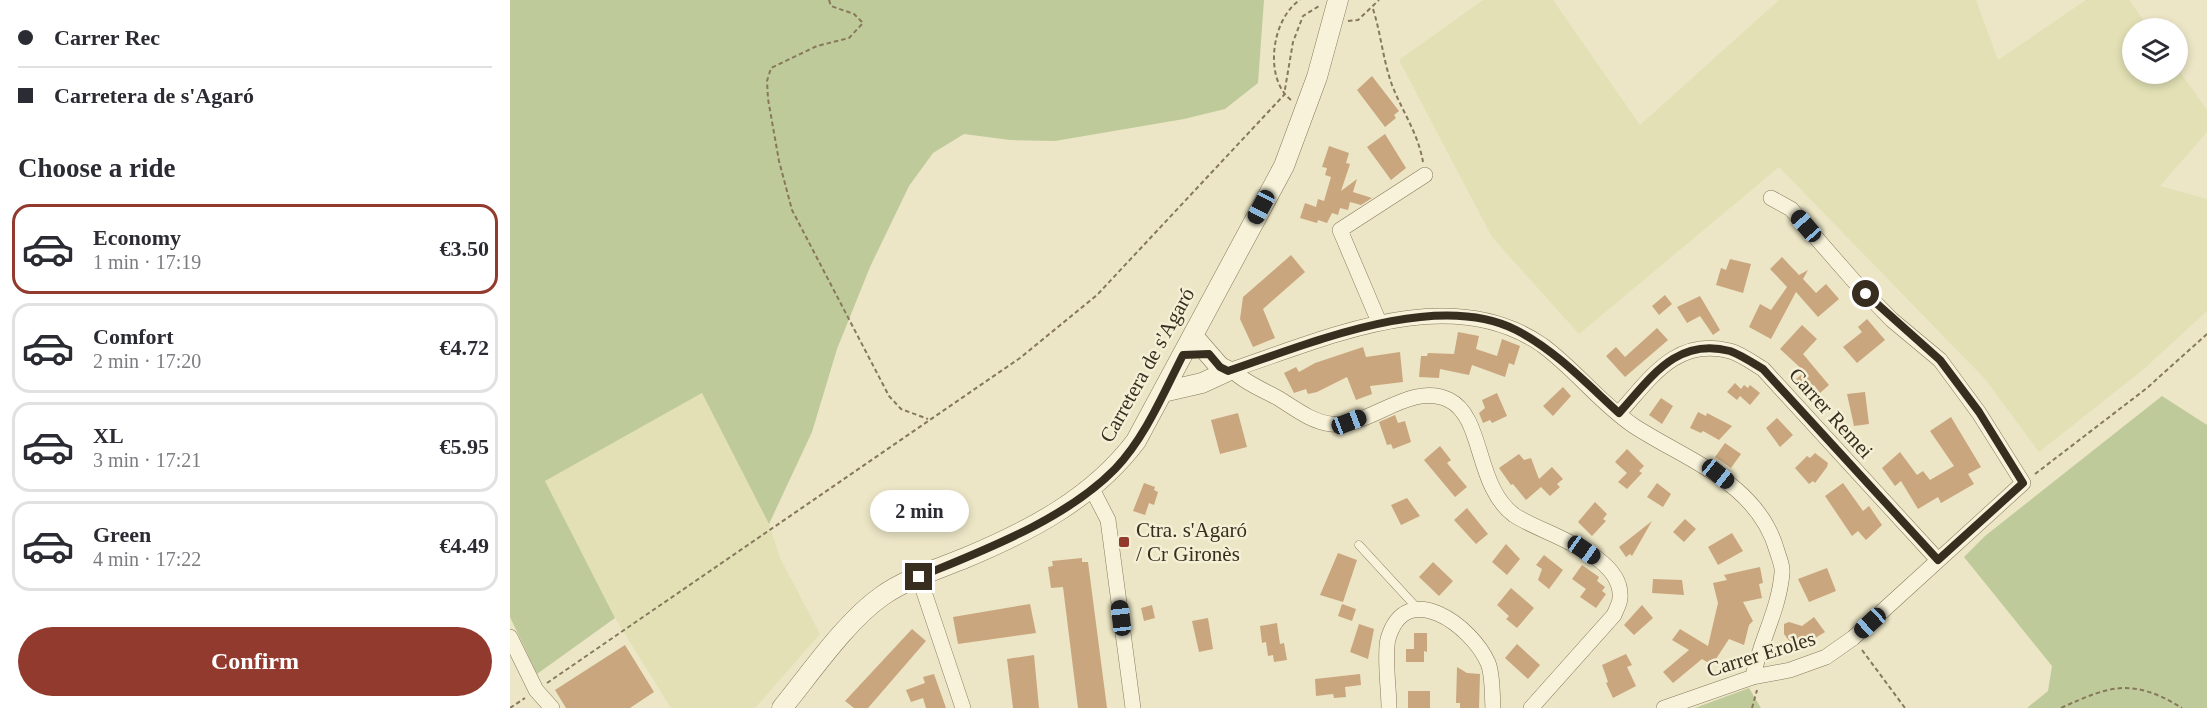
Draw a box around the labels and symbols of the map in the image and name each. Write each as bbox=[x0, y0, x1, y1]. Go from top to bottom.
car bbox=[1245, 187, 1277, 227]
car bbox=[1787, 207, 1825, 245]
route start bbox=[1852, 280, 1879, 307]
street label: Carretera de s'Agaró bbox=[1095, 284, 1199, 446]
street label: Carrer Remei bbox=[1784, 363, 1878, 463]
car bbox=[1329, 407, 1369, 437]
car bbox=[1698, 456, 1738, 492]
callout: 2 min bbox=[870, 490, 968, 532]
place label: Ctra. s'Agaró / Cr Gironès bbox=[1136, 518, 1247, 566]
car bbox=[1564, 532, 1604, 568]
marker: Ctra. s'Agaró / Cr Gironès bbox=[1117, 535, 1131, 549]
route end bbox=[905, 563, 932, 590]
car bbox=[1110, 599, 1132, 637]
car bbox=[1851, 604, 1889, 642]
street label: Carrer Eroles bbox=[1704, 626, 1818, 682]

